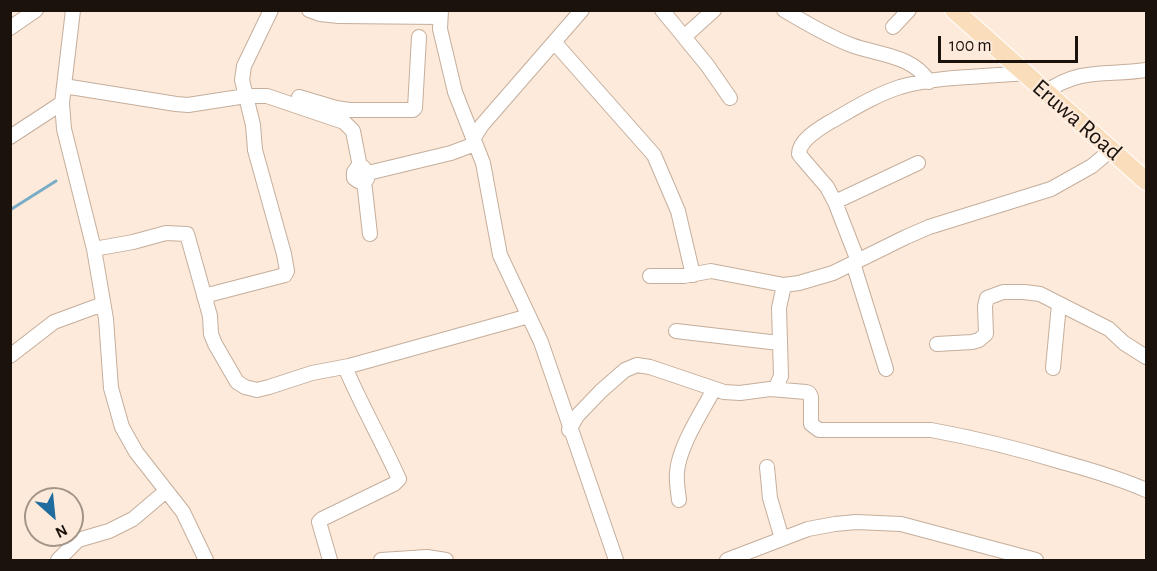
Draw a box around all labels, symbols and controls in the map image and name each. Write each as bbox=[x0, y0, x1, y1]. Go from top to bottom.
scale bar bbox=[941, 24, 1080, 62]
text: 100 m bbox=[949, 37, 992, 55]
street label: Eruwa Road bbox=[1026, 73, 1128, 167]
north arrow bbox=[24, 487, 84, 547]
text: N bbox=[53, 522, 70, 541]

